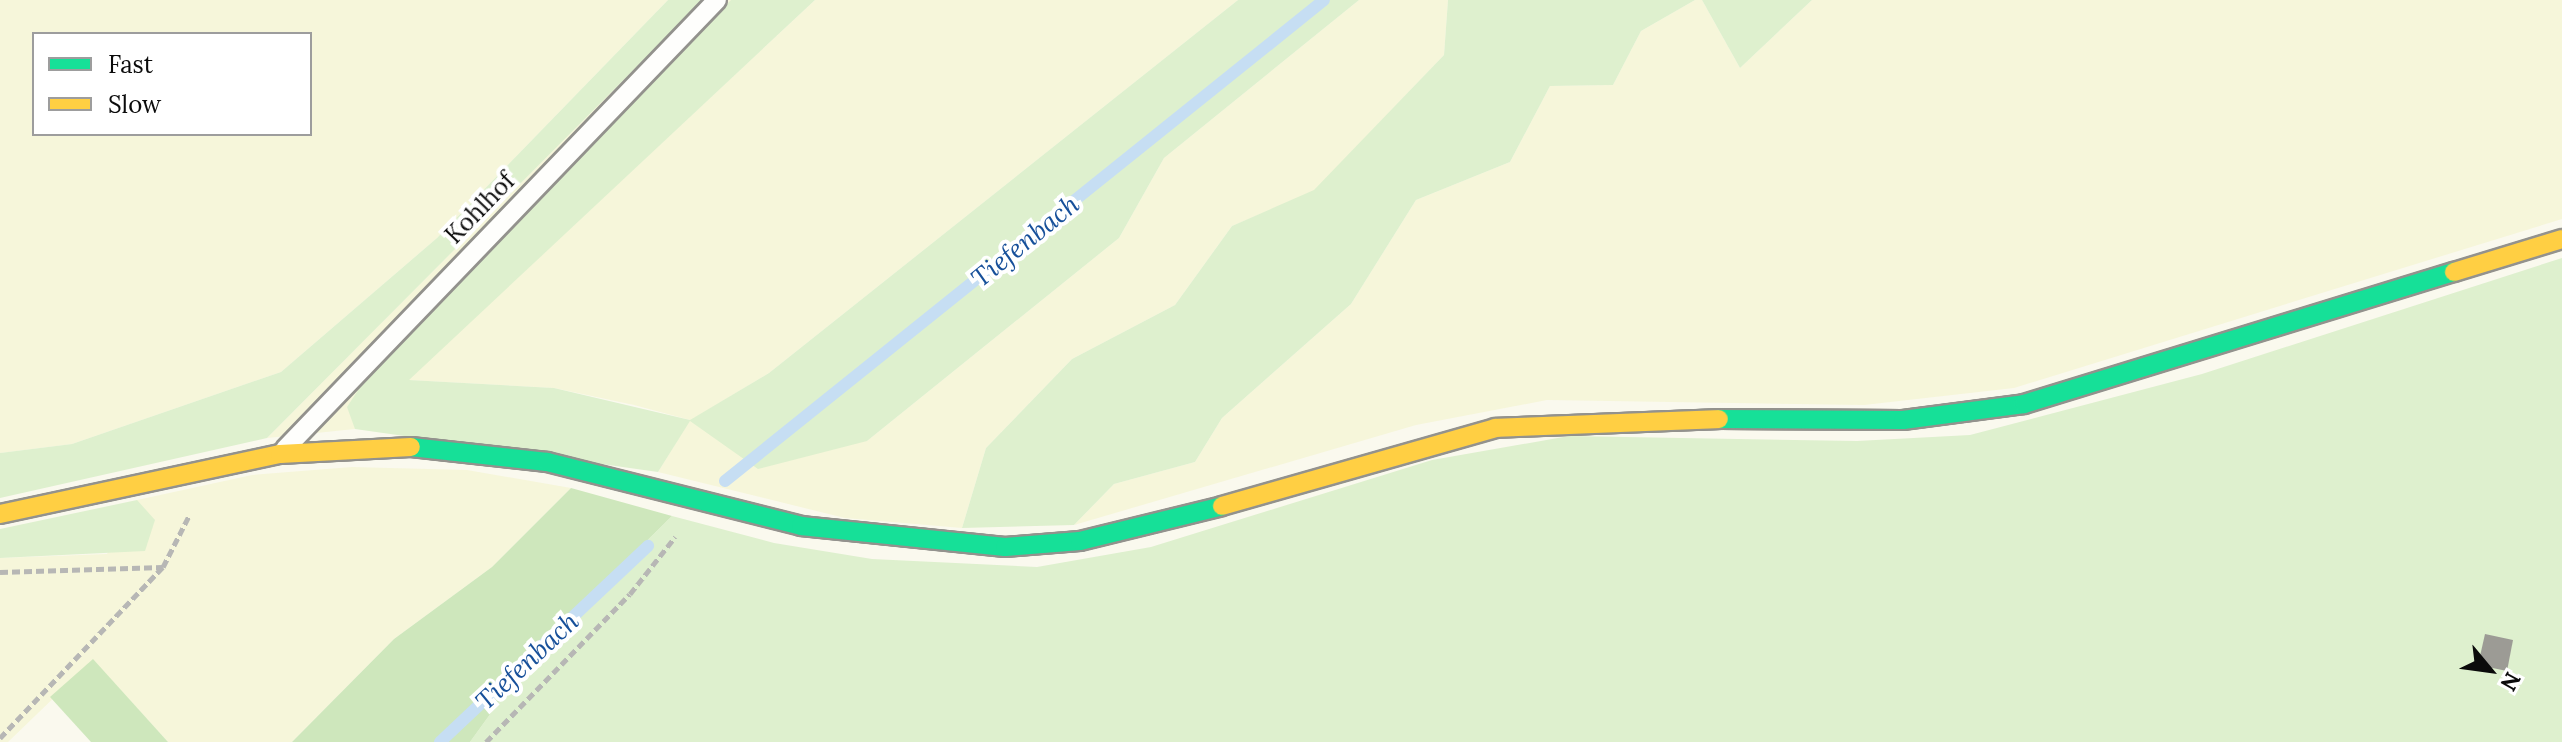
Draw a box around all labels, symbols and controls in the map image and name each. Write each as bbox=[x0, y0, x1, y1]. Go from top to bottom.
legend bbox=[32, 32, 312, 136]
text: Fast bbox=[108, 49, 153, 80]
text: Slow bbox=[108, 89, 161, 120]
street label: Kohlhof bbox=[439, 167, 521, 249]
water label: Tiefenbach bbox=[965, 188, 1085, 294]
water label: Tiefenbach bbox=[469, 605, 585, 717]
north arrow bbox=[2450, 630, 2530, 710]
text: N bbox=[2495, 667, 2527, 696]

